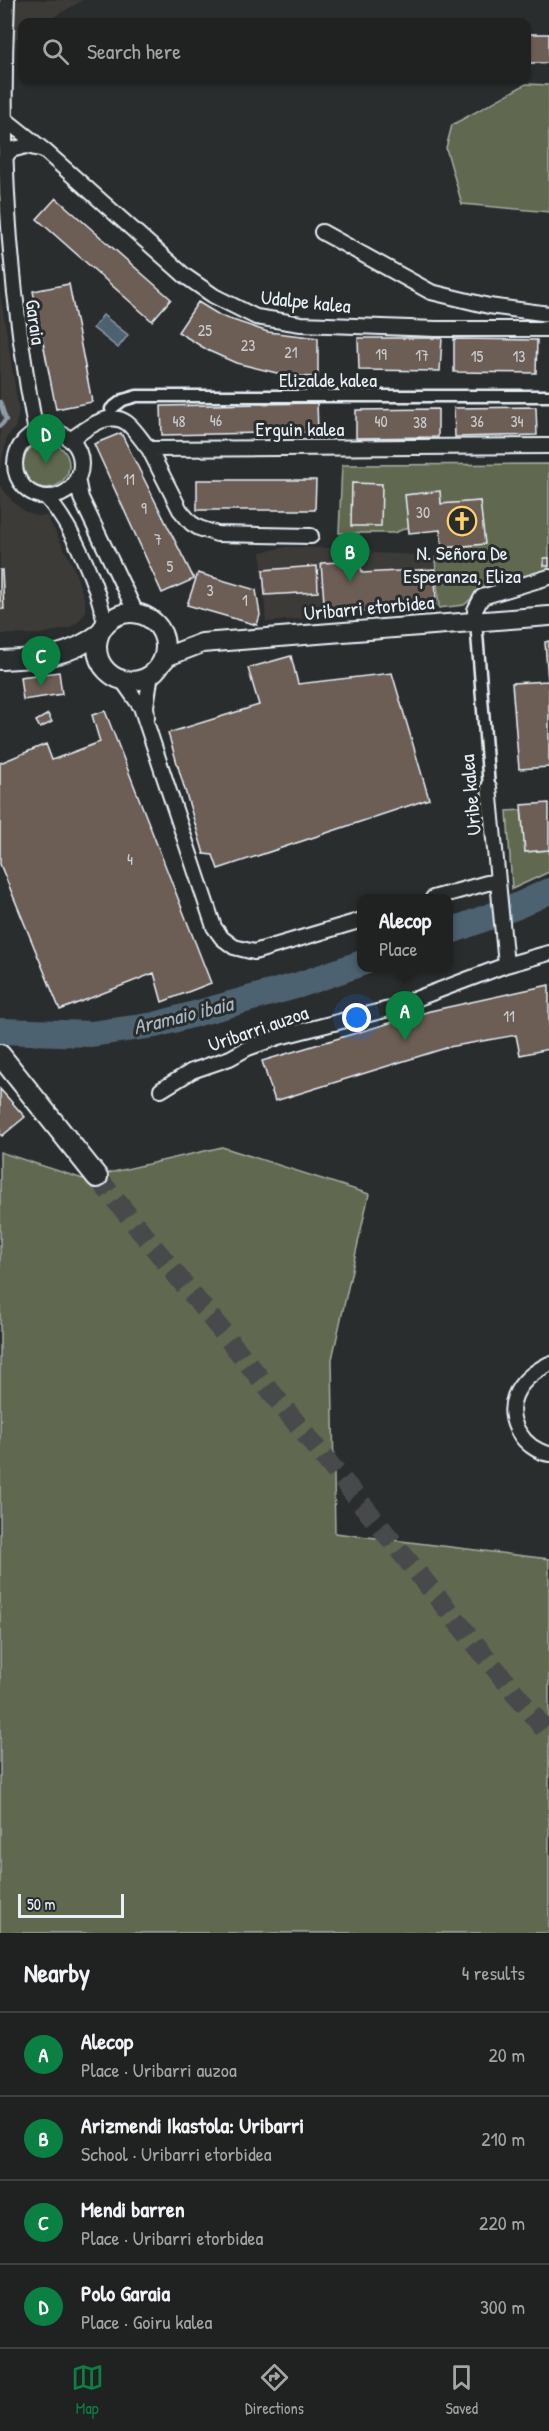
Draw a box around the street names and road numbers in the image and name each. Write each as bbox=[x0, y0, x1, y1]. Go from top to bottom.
street label: Udalpe kalea bbox=[260, 283, 352, 319]
street label: Garaia bbox=[19, 298, 53, 346]
street label: Elizalde kalea bbox=[279, 366, 377, 393]
street label: Erguin kalea bbox=[256, 415, 345, 442]
street label: Uribarri etorbidea bbox=[303, 588, 435, 626]
street label: Uribe kalea bbox=[453, 753, 487, 837]
street label: Uribarri auzoa bbox=[204, 998, 312, 1058]

